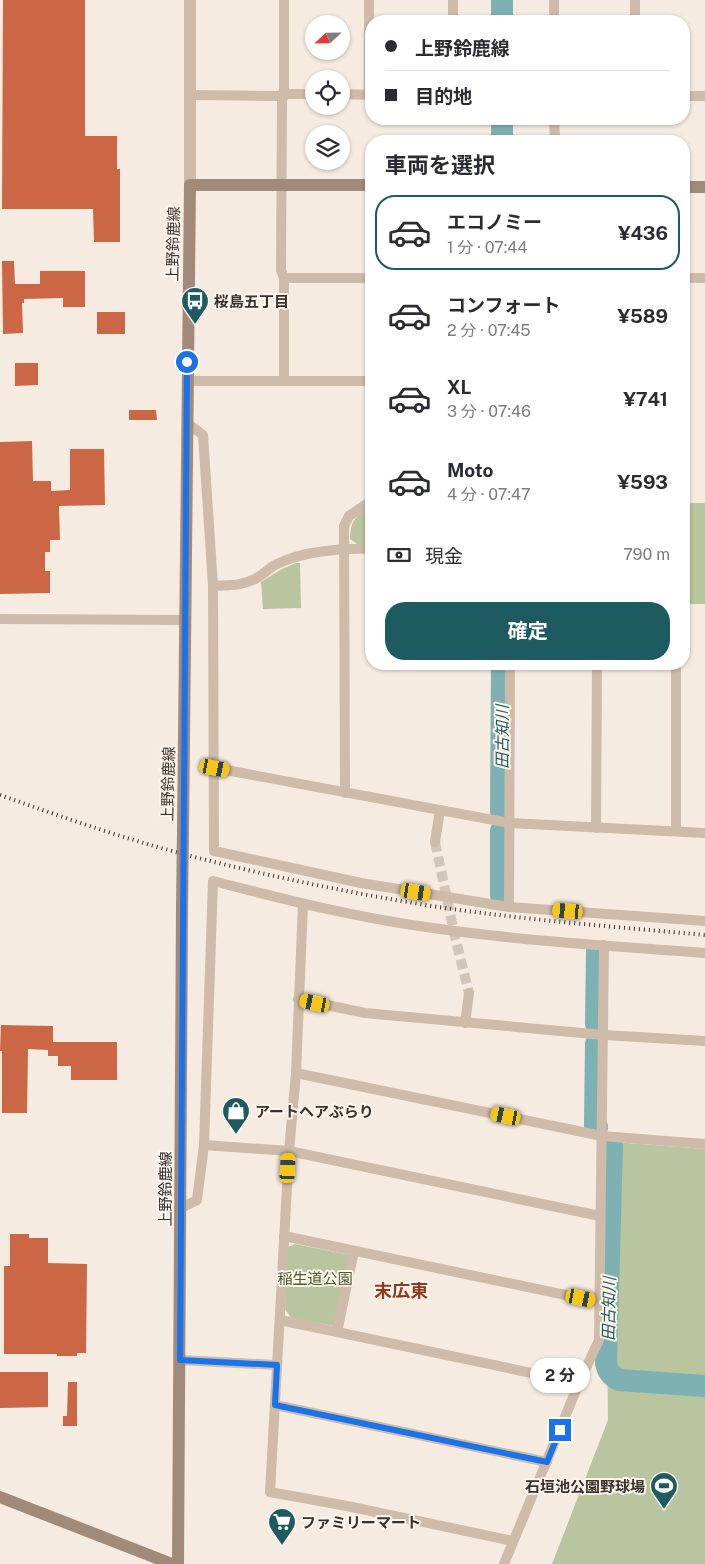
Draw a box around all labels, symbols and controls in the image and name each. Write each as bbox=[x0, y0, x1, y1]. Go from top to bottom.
north arrow bbox=[305, 15, 350, 60]
map controls bbox=[305, 15, 350, 170]
text: 上野鈴鹿線 bbox=[415, 37, 510, 59]
button: locate bbox=[305, 70, 350, 115]
text: 目的地 bbox=[415, 85, 472, 107]
button: layers bbox=[305, 125, 350, 170]
text: 車両を選択 bbox=[385, 152, 495, 178]
street label: 上野鈴鹿線 bbox=[164, 206, 182, 282]
icon: car bbox=[387, 210, 432, 255]
text: エコノミー bbox=[447, 211, 542, 233]
text: ¥436 bbox=[618, 222, 668, 244]
text: 1 分 · 07:44 bbox=[447, 238, 527, 257]
bus stop icon: 桜島五丁目 bbox=[180, 286, 210, 325]
place label: 桜島五丁目 bbox=[214, 293, 289, 310]
icon: car bbox=[387, 293, 432, 338]
text: コンフォート bbox=[447, 294, 560, 316]
text: ¥589 bbox=[617, 305, 668, 327]
text: 2 分 · 07:45 bbox=[447, 321, 531, 340]
route start bbox=[176, 351, 198, 373]
icon: car bbox=[387, 376, 432, 421]
text: XL bbox=[447, 376, 472, 398]
text: ¥741 bbox=[623, 388, 668, 410]
text: 3 分 · 07:46 bbox=[447, 402, 531, 421]
icon: car bbox=[387, 459, 432, 504]
text: Moto bbox=[447, 459, 493, 481]
text: ¥593 bbox=[618, 471, 668, 493]
text: 4 分 · 07:47 bbox=[447, 485, 531, 504]
icon: cash bbox=[385, 541, 413, 569]
text: 現金 bbox=[425, 545, 463, 567]
text: 790 m bbox=[623, 545, 670, 564]
button: 確定 bbox=[385, 602, 670, 660]
water label: 田古知川 bbox=[493, 703, 512, 769]
street label: 上野鈴鹿線 bbox=[159, 746, 177, 822]
car bbox=[198, 758, 231, 778]
car bbox=[400, 882, 431, 902]
car bbox=[552, 902, 583, 920]
car bbox=[298, 993, 331, 1013]
shop icon: アートヘアぶらり bbox=[221, 1096, 251, 1135]
place label: アートヘアぶらり bbox=[255, 1103, 374, 1120]
car bbox=[489, 1106, 522, 1126]
street label: 上野鈴鹿線 bbox=[157, 1151, 174, 1227]
car bbox=[279, 1153, 296, 1183]
park label: 稲生道公園 bbox=[277, 1270, 353, 1287]
water label: 田古知川 bbox=[599, 1275, 619, 1341]
district label: 末広東 bbox=[374, 1280, 428, 1301]
car bbox=[564, 1288, 597, 1308]
callout: 2 分 bbox=[530, 1358, 590, 1392]
text: 2 分 bbox=[545, 1366, 575, 1385]
route end bbox=[549, 1419, 571, 1441]
sports icon: 石垣池公園野球場 bbox=[649, 1471, 679, 1510]
place label: 石垣池公園野球場 bbox=[525, 1478, 645, 1495]
supermarket icon: ファミリーマート bbox=[267, 1507, 297, 1546]
place label: ファミリーマート bbox=[301, 1514, 421, 1531]

